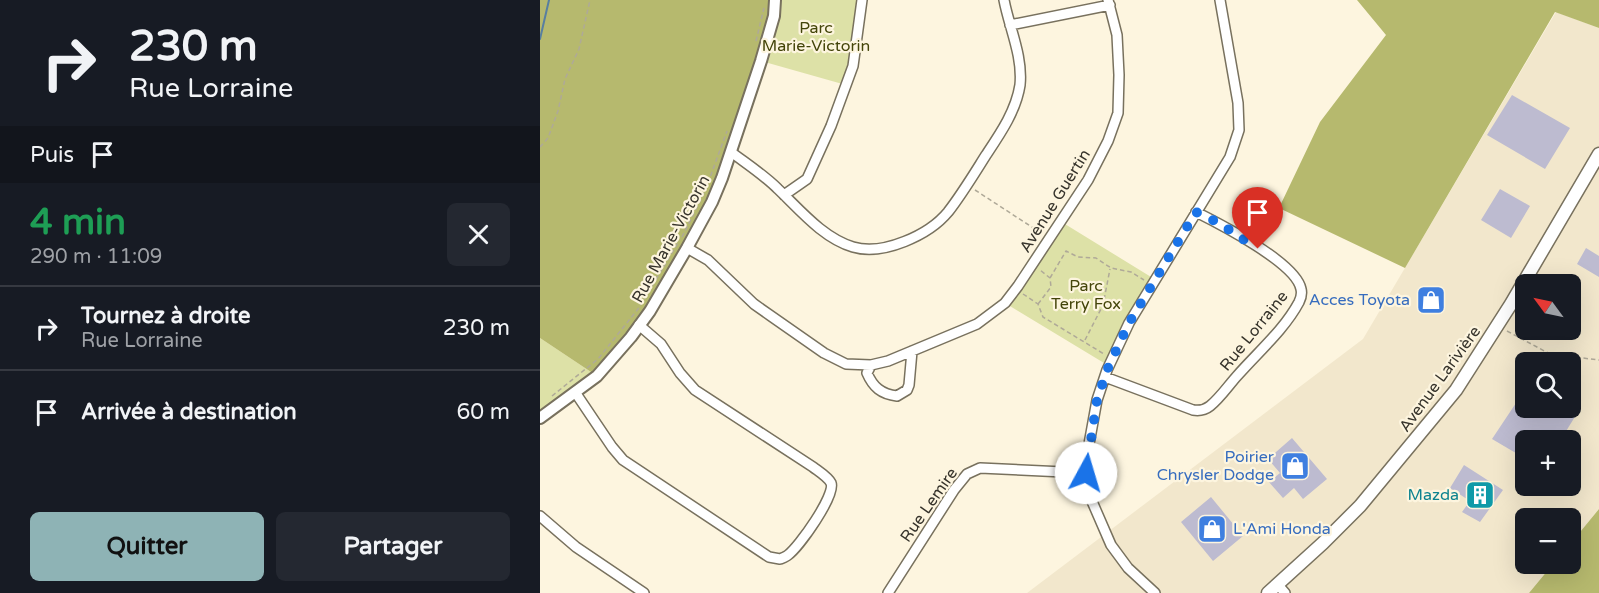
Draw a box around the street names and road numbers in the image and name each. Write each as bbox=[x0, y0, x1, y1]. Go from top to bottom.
street label: Avenue Guertin bbox=[1015, 146, 1095, 256]
street label: Rue Marie-Victorin bbox=[628, 172, 714, 306]
street label: Rue Lorraine bbox=[1216, 287, 1292, 375]
street label: Avenue Larivière bbox=[1395, 322, 1485, 436]
street label: Rue Lemire bbox=[896, 464, 962, 546]

